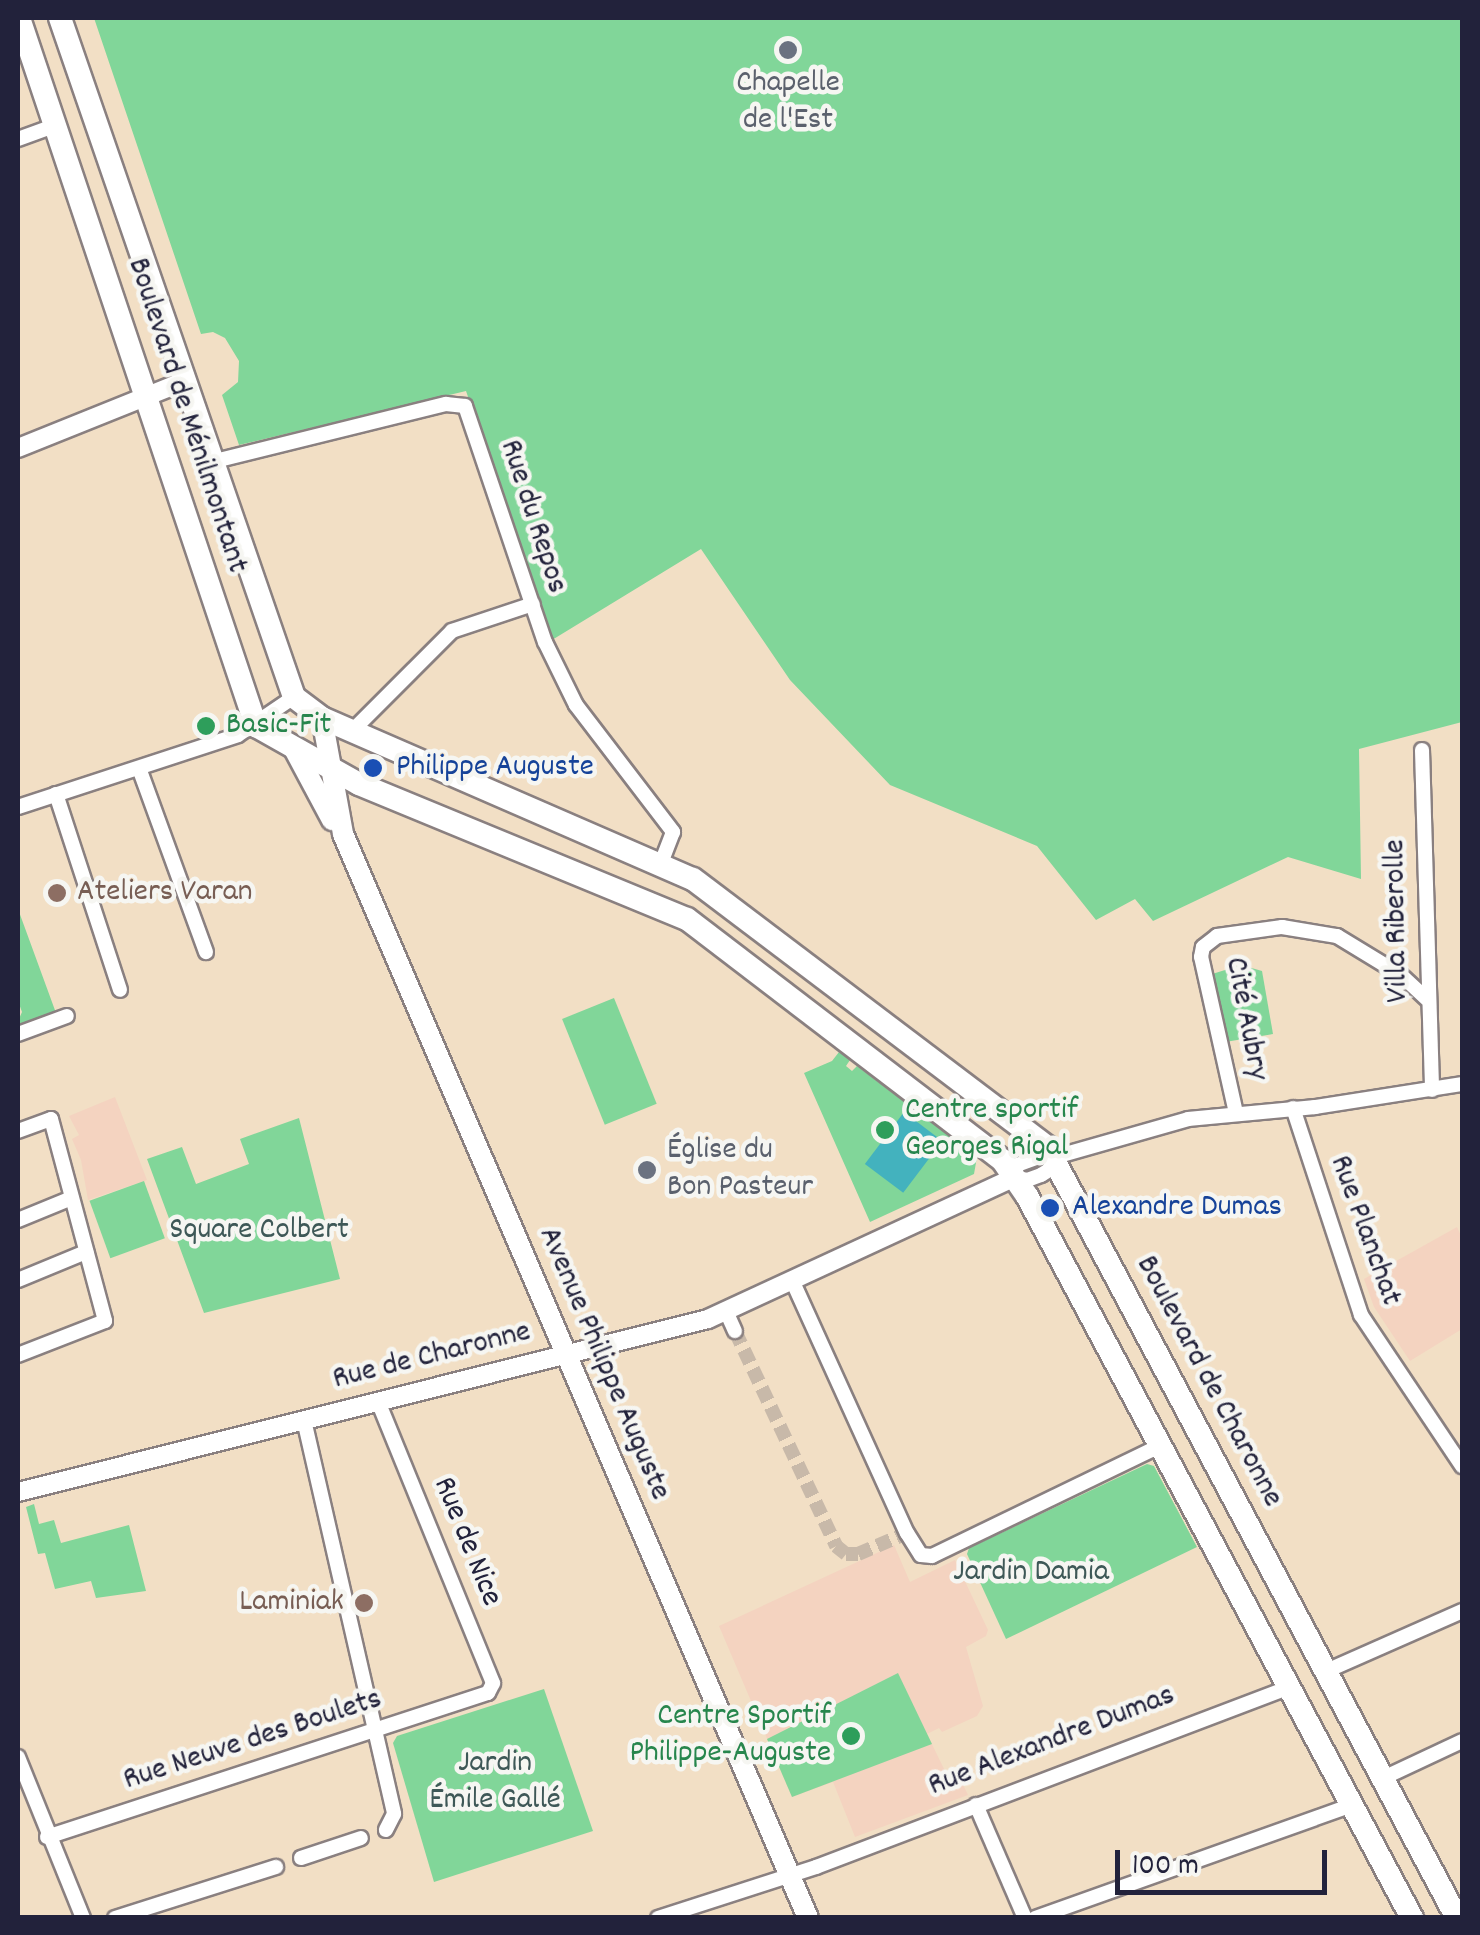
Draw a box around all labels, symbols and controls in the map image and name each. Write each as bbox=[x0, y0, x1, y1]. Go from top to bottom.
marker: Chapelle de l'Est bbox=[777, 39, 799, 61]
place label: Chapelle de l'Est bbox=[736, 66, 840, 141]
street label: Boulevard de Ménilmontant bbox=[117, 254, 255, 578]
street label: Rue du Repos bbox=[489, 435, 575, 599]
place label: Basic-Fit bbox=[226, 707, 331, 745]
marker: Basic-Fit bbox=[195, 715, 217, 737]
place label: Philippe Auguste bbox=[396, 749, 594, 787]
marker: Philippe Auguste bbox=[360, 755, 386, 781]
street label: Villa Riberolle bbox=[1377, 839, 1419, 1003]
place label: Ateliers Varan bbox=[77, 874, 253, 912]
marker: Ateliers Varan bbox=[46, 882, 68, 904]
street label: Cité Aubry bbox=[1214, 954, 1276, 1084]
place label: Centre sportif Georges Rigal bbox=[905, 1093, 1078, 1168]
marker: Centre sportif Georges Rigal bbox=[874, 1119, 896, 1141]
place label: Église du Bon Pasteur bbox=[667, 1133, 813, 1208]
street label: Rue Planchat bbox=[1319, 1151, 1409, 1311]
marker: Église du Bon Pasteur bbox=[636, 1159, 658, 1181]
place label: Alexandre Dumas bbox=[1072, 1189, 1282, 1227]
marker: Alexandre Dumas bbox=[1037, 1195, 1063, 1221]
park label: Square Colbert bbox=[169, 1212, 349, 1250]
street label: Avenue Philippe Auguste bbox=[528, 1222, 678, 1506]
street label: Boulevard de Charonne bbox=[1126, 1250, 1290, 1514]
street label: Rue de Charonne bbox=[329, 1314, 535, 1400]
street label: Rue de Nice bbox=[423, 1472, 509, 1612]
park label: Jardin Damia bbox=[953, 1554, 1109, 1592]
place label: Laminiak bbox=[239, 1584, 344, 1622]
marker: Laminiak bbox=[353, 1592, 375, 1614]
street label: Rue Alexandre Dumas bbox=[923, 1677, 1181, 1807]
street label: Rue Neuve des Boulets bbox=[119, 1681, 387, 1801]
place label: Centre Sportif Philippe-Auguste bbox=[630, 1699, 831, 1774]
marker: Centre Sportif Philippe-Auguste bbox=[840, 1725, 862, 1747]
park label: Jardin Émile Gallé bbox=[429, 1746, 561, 1821]
scale bar bbox=[1120, 1830, 1332, 1892]
text: 100 m bbox=[1132, 1846, 1199, 1889]

